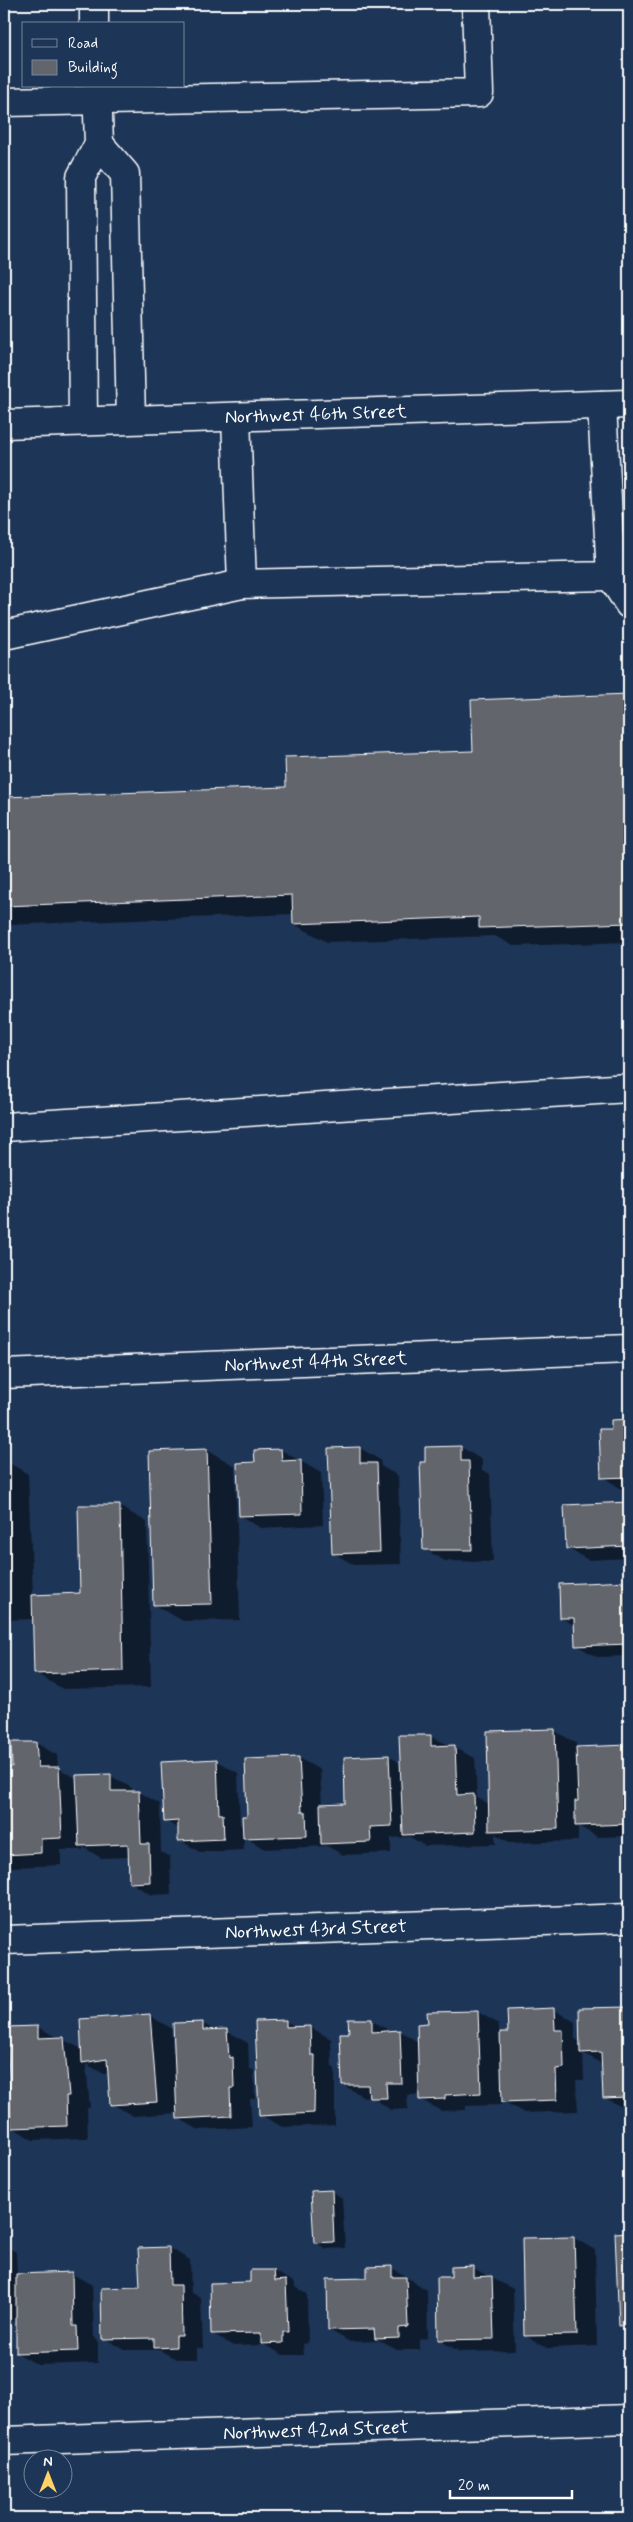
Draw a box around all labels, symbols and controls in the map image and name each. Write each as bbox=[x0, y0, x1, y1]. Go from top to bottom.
legend bbox=[22, 22, 185, 88]
text: Road bbox=[68, 34, 98, 54]
text: Building bbox=[68, 58, 118, 79]
street label: Northwest 46th Street bbox=[224, 399, 407, 429]
street label: Northwest 44th Street bbox=[224, 1345, 408, 1378]
street label: Northwest 43rd Street bbox=[225, 1913, 407, 1945]
street label: Northwest 42nd Street bbox=[223, 2414, 409, 2446]
north arrow bbox=[22, 2450, 72, 2500]
text: N bbox=[43, 2453, 53, 2471]
scale bar bbox=[450, 2467, 573, 2499]
text: 20 m bbox=[458, 2476, 490, 2496]

